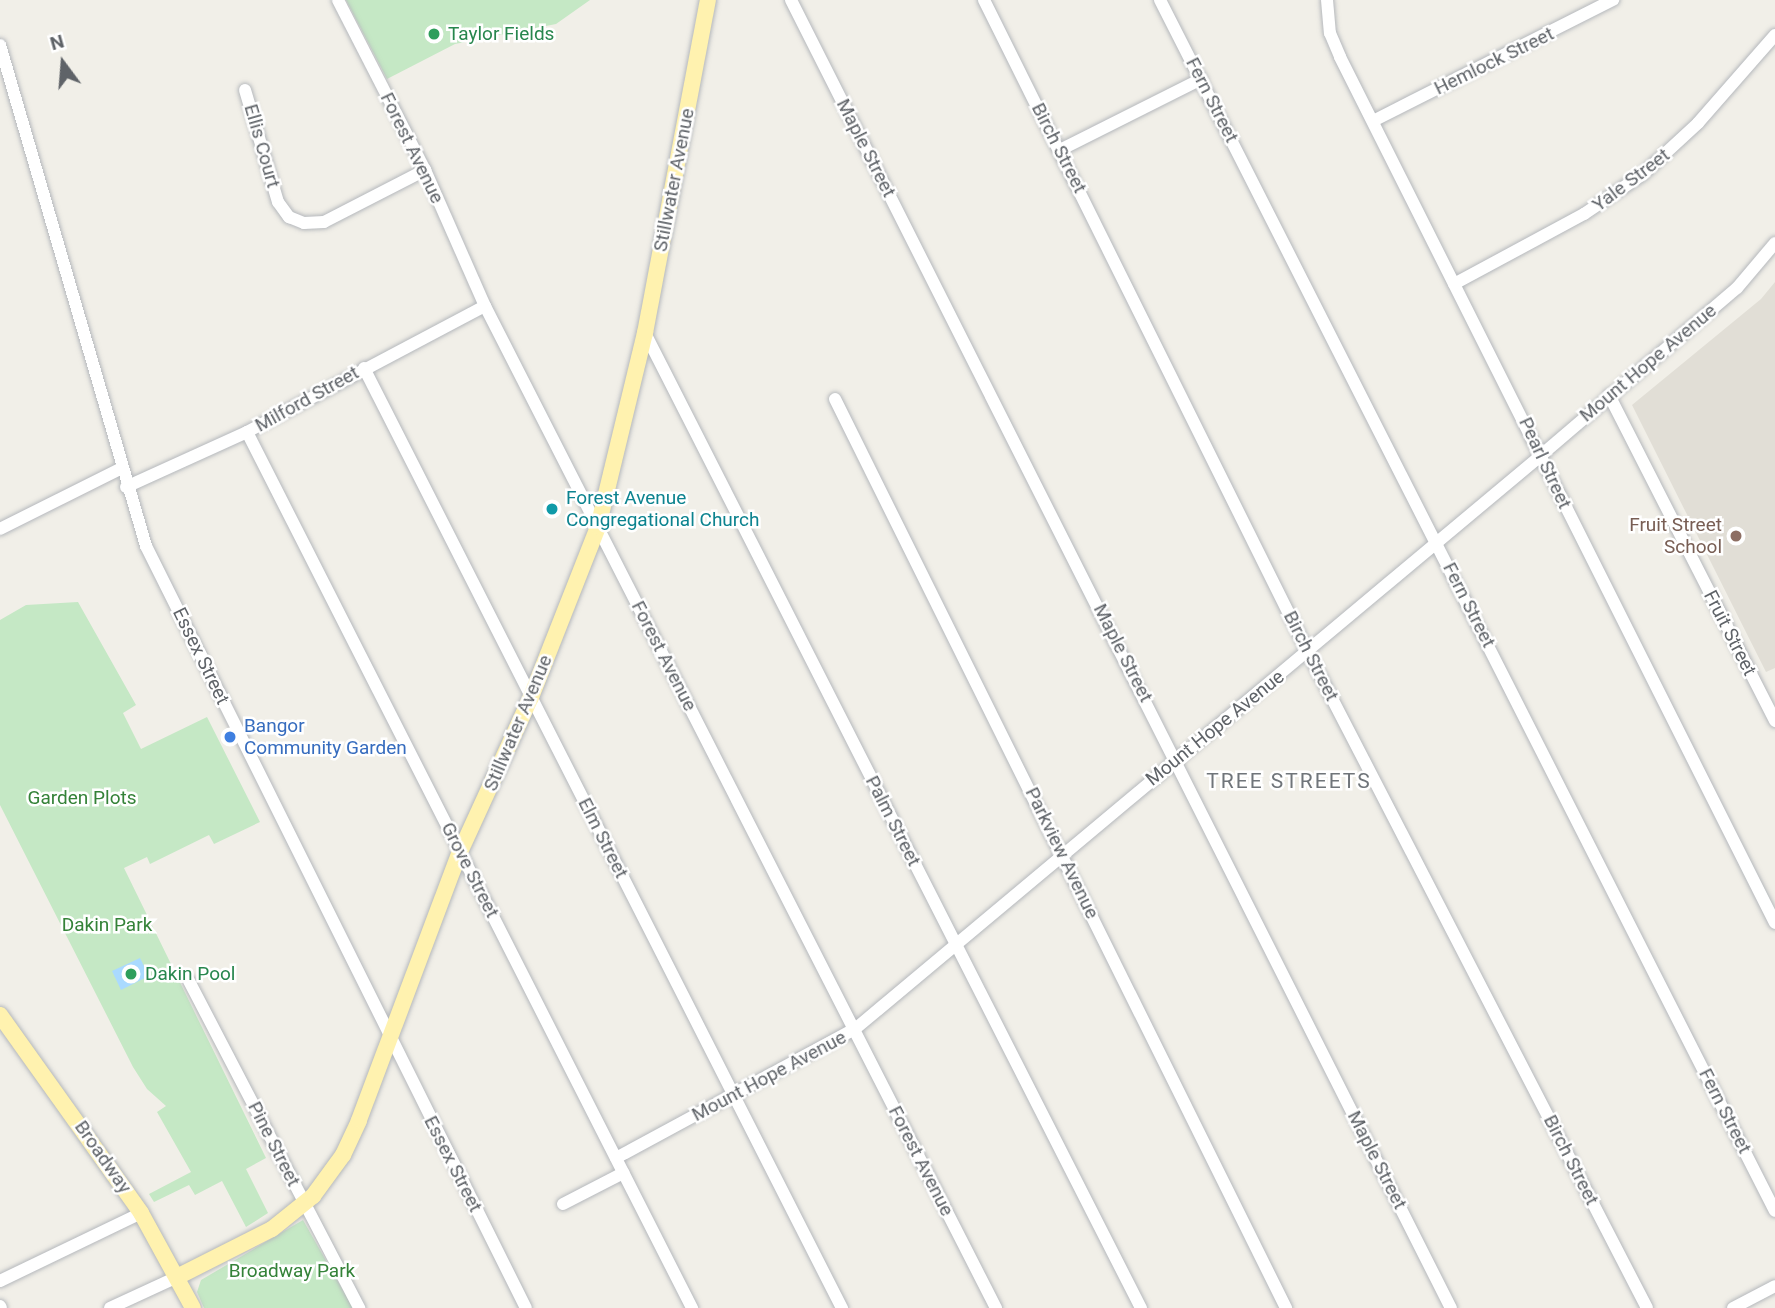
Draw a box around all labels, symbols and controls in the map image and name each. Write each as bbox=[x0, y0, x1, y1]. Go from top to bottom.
street label: Hemlock Street bbox=[1431, 22, 1557, 100]
place label: Taylor Fields bbox=[448, 23, 554, 45]
marker: Taylor Fields bbox=[426, 26, 442, 42]
north arrow bbox=[28, 28, 98, 98]
text: N bbox=[47, 29, 67, 55]
street label: Fern Street bbox=[1181, 54, 1243, 146]
street label: Forest Avenue bbox=[375, 89, 449, 207]
street label: Maple Street bbox=[832, 95, 900, 201]
street label: Birch Street bbox=[1027, 99, 1091, 197]
street label: Ellis Court bbox=[239, 102, 285, 190]
street label: Stillwater Avenue bbox=[649, 106, 699, 254]
street label: Yale Street bbox=[1588, 144, 1674, 216]
street label: Mount Hope Avenue bbox=[1575, 299, 1721, 427]
street label: Milford Street bbox=[251, 361, 363, 437]
street label: Pearl Street bbox=[1514, 414, 1576, 512]
place label: Forest Avenue Congregational Church bbox=[566, 487, 760, 531]
marker: Forest Avenue Congregational Church bbox=[544, 501, 560, 517]
place label: Fruit Street School bbox=[1629, 514, 1722, 558]
marker: Fruit Street School bbox=[1728, 528, 1744, 544]
street label: Fern Street bbox=[1438, 559, 1500, 651]
street label: Fruit Street bbox=[1699, 586, 1761, 680]
street label: Forest Avenue bbox=[627, 597, 701, 715]
street label: Maple Street bbox=[1089, 600, 1157, 706]
street label: Essex Street bbox=[168, 604, 234, 708]
street label: Birch Street bbox=[1279, 607, 1343, 705]
street label: Stillwater Avenue bbox=[479, 652, 557, 794]
street label: Mount Hope Avenue bbox=[1141, 665, 1289, 791]
place label: Bangor Community Garden bbox=[244, 715, 407, 759]
marker: Bangor Community Garden bbox=[222, 729, 238, 745]
district label: TREE STREETS bbox=[1208, 768, 1370, 794]
street label: Palm Street bbox=[861, 772, 925, 870]
street label: Parkview Avenue bbox=[1020, 784, 1104, 922]
park label: Garden Plots bbox=[28, 787, 136, 809]
street label: Elm Street bbox=[573, 794, 633, 882]
street label: Grove Street bbox=[436, 819, 504, 921]
park label: Dakin Park bbox=[62, 914, 152, 936]
place label: Dakin Pool bbox=[145, 963, 235, 985]
marker: Dakin Pool bbox=[123, 966, 139, 982]
street label: Mount Hope Avenue bbox=[688, 1026, 850, 1126]
street label: Fern Street bbox=[1694, 1065, 1756, 1157]
street label: Pine Street bbox=[243, 1098, 305, 1190]
street label: Forest Avenue bbox=[884, 1102, 958, 1220]
street label: Maple Street bbox=[1343, 1107, 1411, 1213]
street label: Birch Street bbox=[1539, 1111, 1603, 1209]
street label: Essex Street bbox=[419, 1112, 487, 1216]
street label: Broadway bbox=[70, 1116, 136, 1198]
park label: Broadway Park bbox=[229, 1260, 355, 1282]

